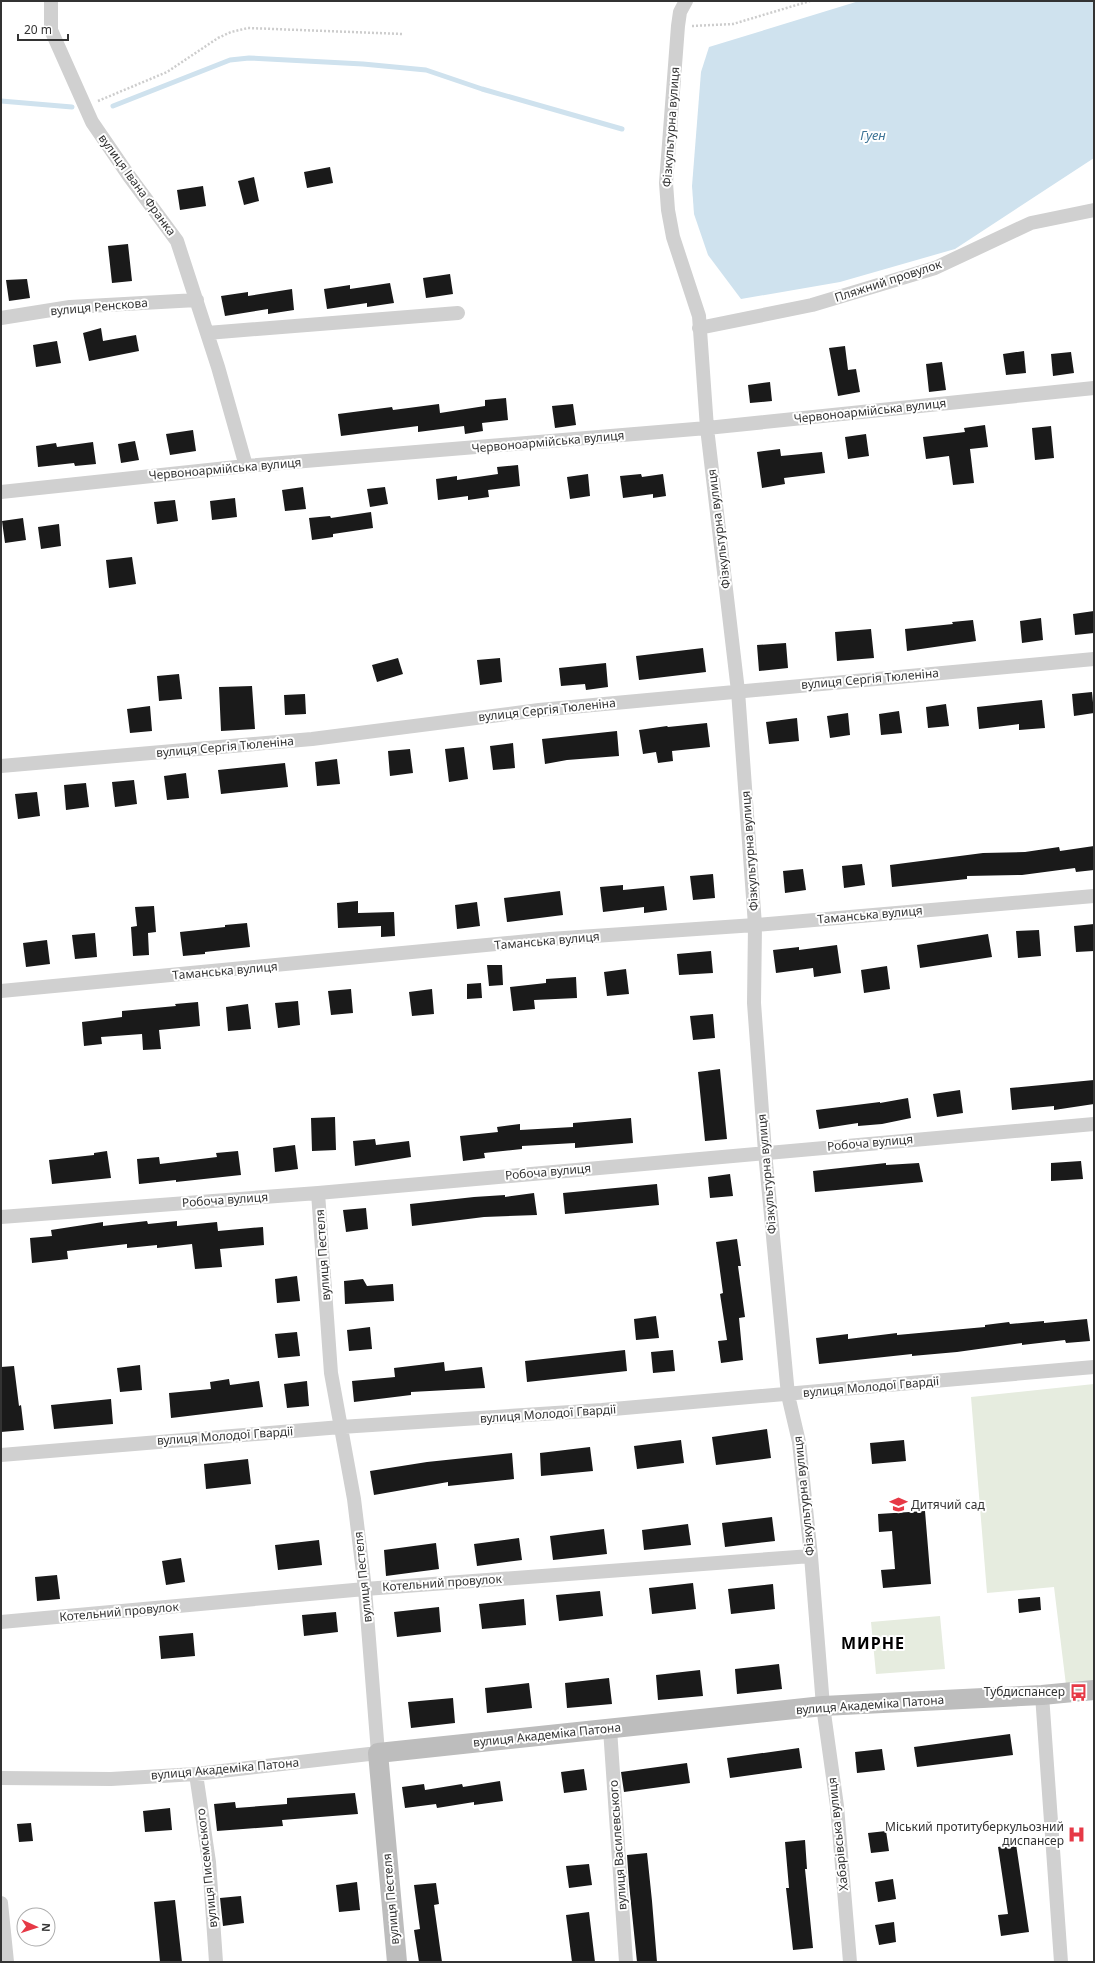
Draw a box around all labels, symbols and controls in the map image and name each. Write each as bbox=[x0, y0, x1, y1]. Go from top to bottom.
scale bar bbox=[18, 16, 68, 42]
text: 20 m bbox=[24, 21, 52, 38]
street label: Фізкультурна вулиця bbox=[658, 66, 683, 188]
water label: Гуен bbox=[860, 126, 886, 144]
street label: вулиця Івана Франка bbox=[95, 130, 180, 239]
street label: Пляжний провулок bbox=[832, 255, 944, 306]
street label: вулиця Ренскова bbox=[50, 294, 148, 319]
street label: Червоноармійська вулиця bbox=[793, 394, 947, 427]
street label: Червоноармійська вулиця bbox=[471, 426, 625, 457]
street label: Червоноармійська вулиця bbox=[148, 453, 302, 484]
street label: Фізкультурна вулиця bbox=[703, 468, 734, 590]
street label: вулиця Сергія Тюленіна bbox=[800, 664, 939, 693]
street label: вулиця Сергія Тюленіна bbox=[477, 694, 617, 725]
street label: вулиця Сергія Тюленіна bbox=[155, 732, 294, 761]
street label: Фізкультурна вулиця bbox=[737, 790, 762, 912]
street label: Таманська вулиця bbox=[817, 901, 923, 928]
street label: Таманська вулиця bbox=[494, 927, 600, 954]
street label: Таманська вулиця bbox=[172, 957, 278, 984]
street label: Фізкультурна вулиця bbox=[753, 1113, 780, 1235]
street label: Робоча вулиця bbox=[826, 1130, 914, 1155]
street label: Робоча вулиця bbox=[504, 1159, 592, 1184]
street label: Робоча вулиця bbox=[181, 1188, 269, 1211]
street label: вулиця Пестеля bbox=[311, 1209, 334, 1301]
street label: вулиця Молодої Гвардії bbox=[802, 1372, 940, 1401]
street label: вулиця Молодої Гвардії bbox=[479, 1400, 617, 1427]
street label: вулиця Молодої Гвардії bbox=[156, 1422, 294, 1449]
street label: Фізкультурна вулиця bbox=[789, 1435, 818, 1557]
school or university icon: Дитячий сад bbox=[888, 1495, 908, 1515]
place label: Дитячий сад bbox=[911, 1496, 985, 1513]
street label: вулиця Пестеля bbox=[349, 1531, 376, 1623]
street label: Котельний провулок bbox=[382, 1570, 503, 1595]
street label: Котельний провулок bbox=[59, 1598, 180, 1625]
district label: МИРНЕ bbox=[841, 1632, 905, 1654]
bus stop icon: Тубдиспансер bbox=[1068, 1682, 1088, 1702]
place label: Тубдиспансер bbox=[984, 1683, 1065, 1700]
street label: вулиця Академіка Патона bbox=[795, 1691, 945, 1718]
street label: вулиця Академіка Патона bbox=[472, 1718, 622, 1751]
street label: вулиця Академіка Патона bbox=[150, 1754, 300, 1783]
street label: Хабарівська вулиця bbox=[823, 1777, 852, 1892]
street label: вулиця Василевського bbox=[604, 1779, 631, 1911]
street label: вулиця Писемського bbox=[192, 1808, 221, 1929]
place label: Міський протитуберкульозний диспансер bbox=[885, 1818, 1064, 1849]
hospital icon: Міський протитуберкульозний диспансер bbox=[1067, 1824, 1087, 1844]
street label: вулиця Пестеля bbox=[378, 1853, 403, 1945]
north arrow bbox=[16, 1907, 56, 1947]
text: N bbox=[39, 1923, 54, 1932]

